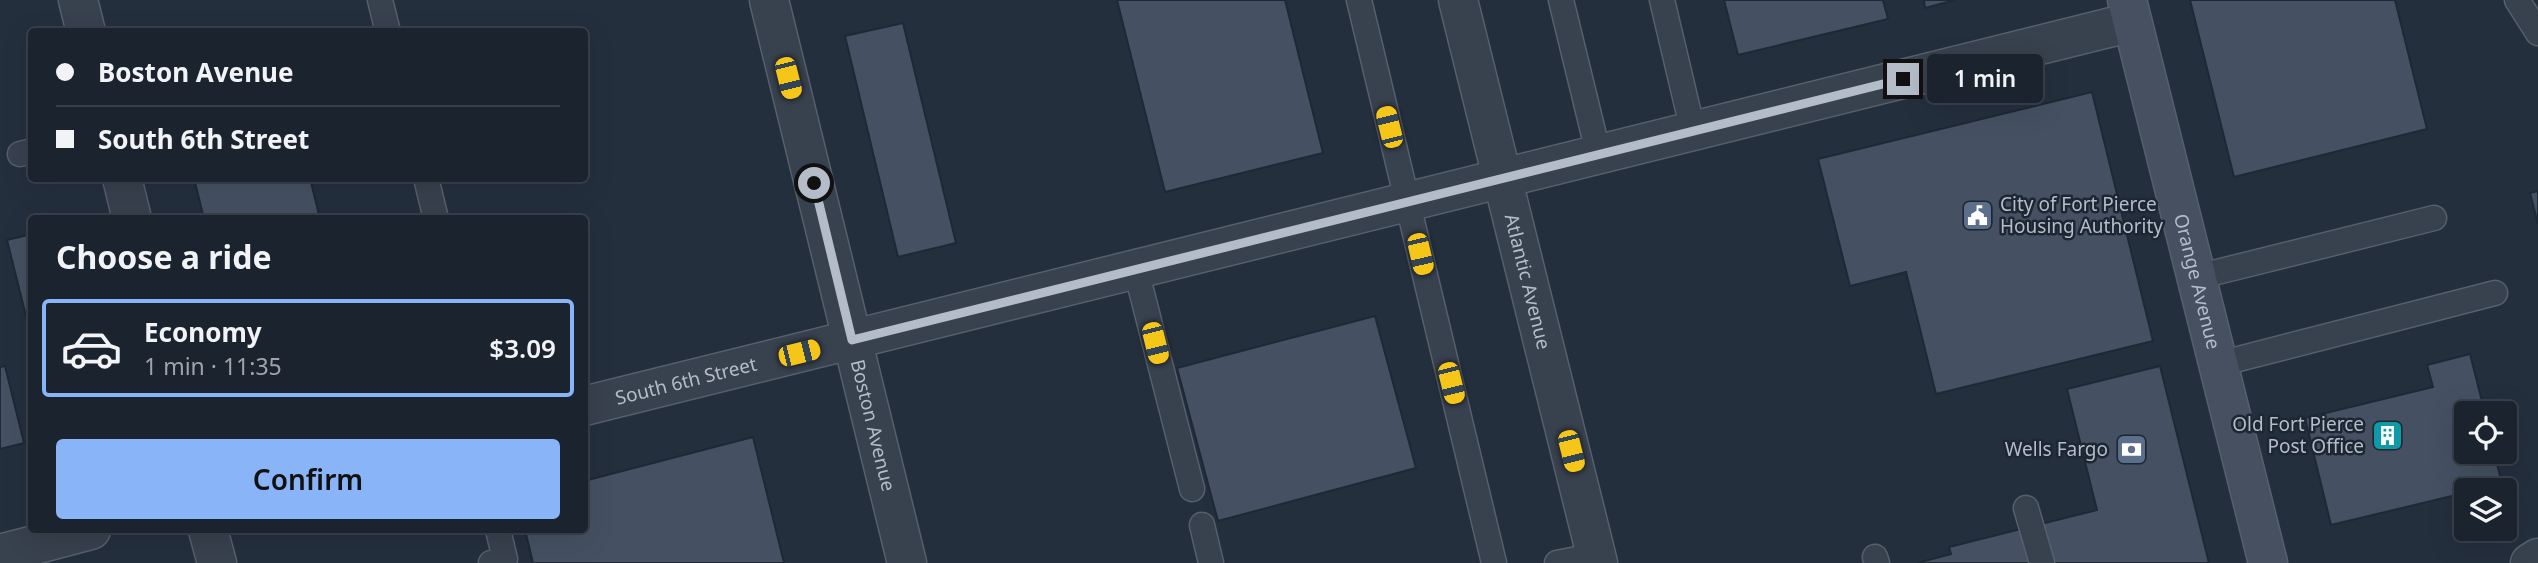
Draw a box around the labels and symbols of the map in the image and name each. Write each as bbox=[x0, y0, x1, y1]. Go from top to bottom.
car bbox=[773, 55, 804, 101]
callout: 1 min bbox=[1927, 55, 2043, 104]
route end bbox=[1887, 63, 1919, 95]
car bbox=[1374, 104, 1405, 150]
route start bbox=[798, 167, 830, 199]
place label: City of Fort Pierce Housing Authority bbox=[2000, 191, 2163, 239]
public building icon: City of Fort Pierce Housing Authority bbox=[1960, 198, 1994, 232]
street label: Atlantic Avenue bbox=[1499, 211, 1557, 352]
street label: Orange Avenue bbox=[2168, 211, 2227, 352]
car bbox=[1406, 231, 1435, 277]
car bbox=[1140, 320, 1171, 366]
car bbox=[777, 338, 822, 368]
street label: South 6th Street bbox=[613, 351, 759, 411]
street label: Boston Avenue bbox=[845, 357, 902, 494]
car bbox=[1436, 360, 1467, 406]
place label: Old Fort Pierce Post Office bbox=[2232, 411, 2364, 459]
building icon: Old Fort Pierce Post Office bbox=[2370, 418, 2404, 452]
car bbox=[1556, 428, 1587, 474]
bank icon: Wells Fargo bbox=[2114, 432, 2148, 466]
place label: Wells Fargo bbox=[2005, 436, 2108, 462]

